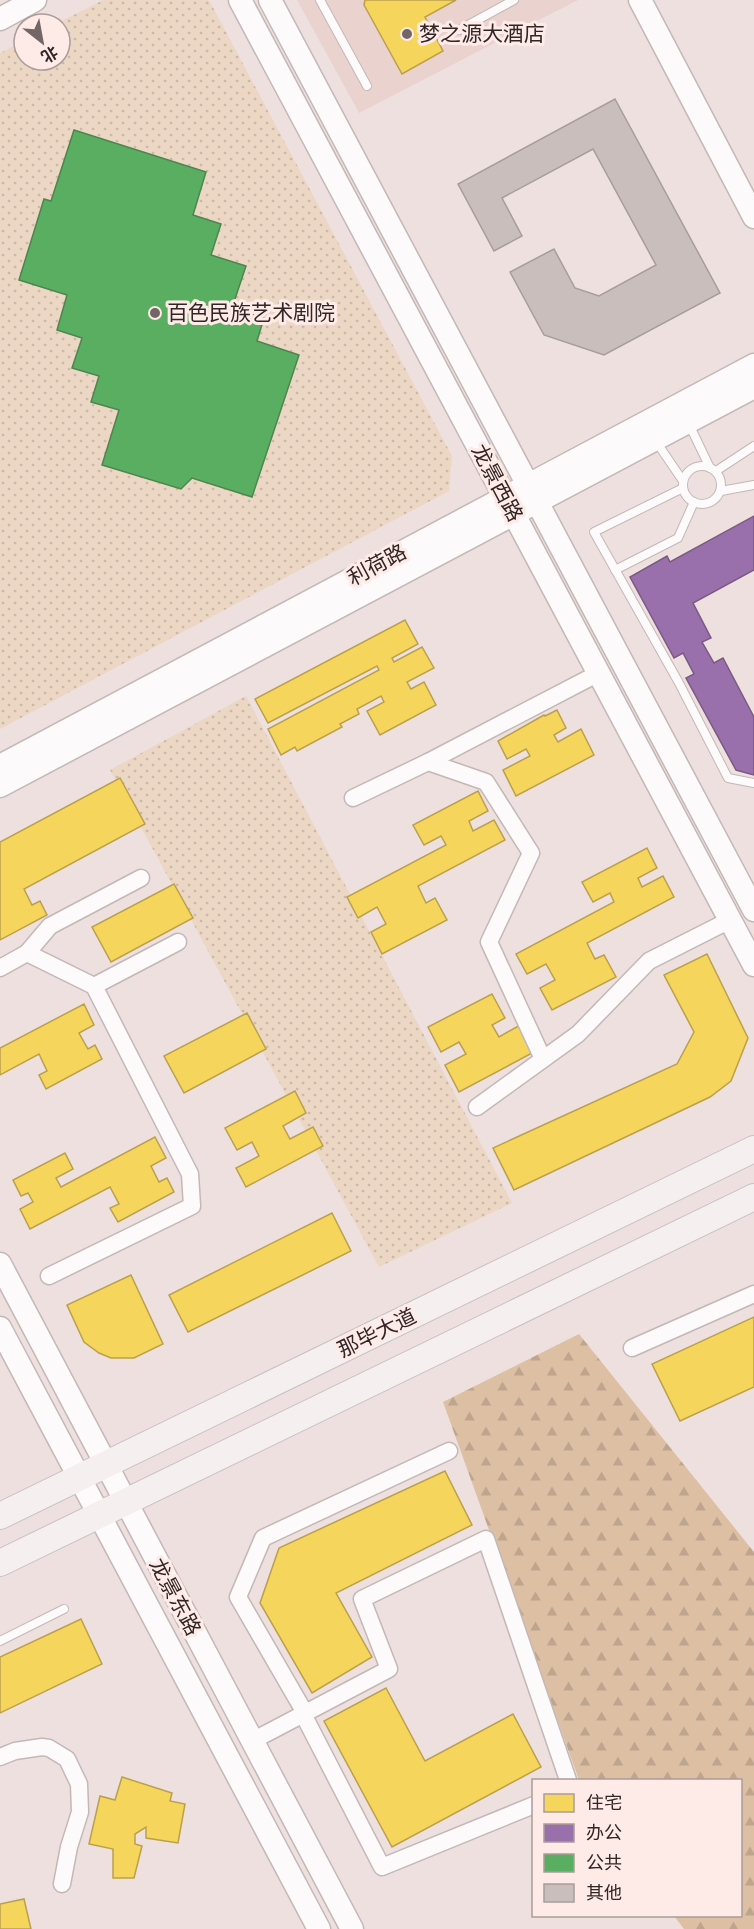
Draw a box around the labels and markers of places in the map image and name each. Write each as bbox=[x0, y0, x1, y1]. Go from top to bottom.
place label: 梦之源大酒店 bbox=[419, 21, 545, 46]
marker: 梦之源大酒店 bbox=[400, 27, 414, 41]
place label: 百色民族艺术剧院 bbox=[167, 300, 335, 325]
marker: 百色民族艺术剧院 bbox=[148, 306, 162, 320]

